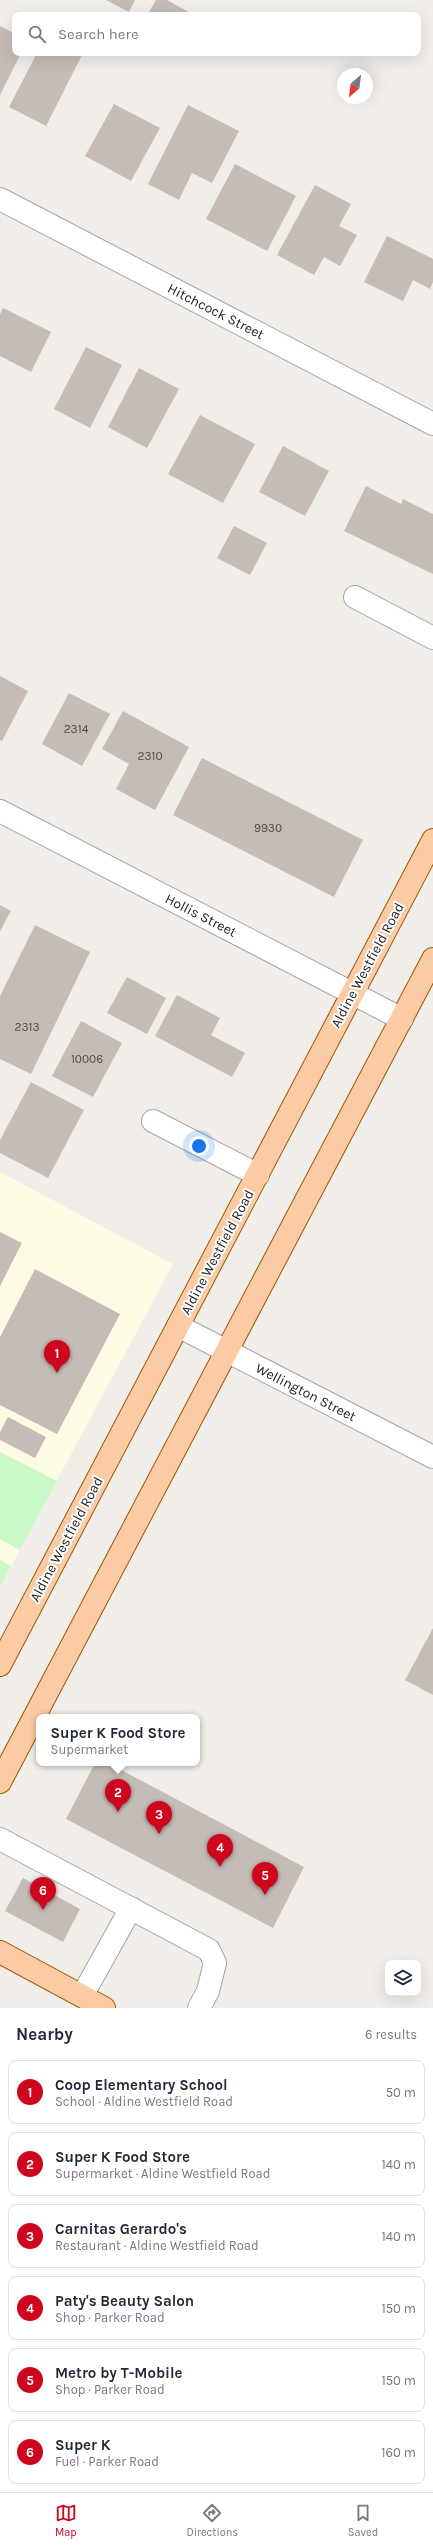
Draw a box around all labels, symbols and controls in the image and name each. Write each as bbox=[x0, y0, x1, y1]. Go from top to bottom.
search box bbox=[12, 12, 421, 56]
icon: search bbox=[26, 23, 48, 45]
text: Search here bbox=[58, 25, 139, 43]
north arrow bbox=[337, 68, 373, 104]
street label: Hitchcock Street bbox=[165, 280, 267, 343]
house number: 2314 bbox=[64, 722, 89, 736]
house number: 2310 bbox=[137, 749, 163, 763]
house number: 9930 bbox=[254, 821, 282, 835]
street label: Hollis Street bbox=[162, 890, 239, 941]
street label: Aldine Westfield Road bbox=[327, 900, 408, 1031]
house number: 2313 bbox=[14, 1020, 40, 1034]
house number: 10006 bbox=[71, 1052, 103, 1066]
your location bbox=[189, 1136, 209, 1156]
street label: Aldine Westfield Road bbox=[177, 1187, 258, 1318]
pin: 1 bbox=[44, 1340, 70, 1373]
street label: Wellington Street bbox=[253, 1360, 359, 1425]
street label: Aldine Westfield Road bbox=[26, 1474, 107, 1605]
popup bbox=[36, 1714, 200, 1766]
text: Super K Food Store bbox=[51, 1724, 185, 1742]
text: Supermarket bbox=[51, 1742, 128, 1757]
pin: 2 bbox=[105, 1779, 131, 1812]
pin: 3 bbox=[146, 1801, 172, 1834]
pin: 4 bbox=[207, 1834, 233, 1867]
pin: 5 bbox=[252, 1862, 278, 1895]
pin: 6 bbox=[30, 1877, 56, 1910]
map controls bbox=[385, 1960, 421, 1996]
button: layers bbox=[385, 1960, 421, 1996]
text: Nearby bbox=[16, 2024, 73, 2044]
text: 6 results bbox=[365, 2027, 417, 2042]
text: Coop Elementary School bbox=[55, 2076, 228, 2094]
text: 1 bbox=[28, 2085, 32, 2100]
text: 50 m bbox=[386, 2085, 416, 2100]
text: School · Aldine Westfield Road bbox=[55, 2094, 233, 2109]
text: Super K Food Store bbox=[55, 2148, 190, 2166]
text: 2 bbox=[26, 2157, 34, 2172]
text: 140 m bbox=[381, 2157, 416, 2172]
text: Supermarket · Aldine Westfield Road bbox=[55, 2166, 270, 2181]
text: Carnitas Gerardo's bbox=[55, 2220, 187, 2238]
text: 3 bbox=[26, 2229, 34, 2244]
text: 140 m bbox=[381, 2229, 416, 2244]
text: Restaurant · Aldine Westfield Road bbox=[55, 2238, 259, 2253]
text: Paty's Beauty Salon bbox=[55, 2292, 194, 2310]
text: 4 bbox=[26, 2301, 34, 2316]
text: 150 m bbox=[381, 2301, 416, 2316]
text: Shop · Parker Road bbox=[55, 2310, 165, 2325]
text: Metro by T-Mobile bbox=[55, 2364, 183, 2382]
text: 5 bbox=[26, 2373, 34, 2388]
text: 150 m bbox=[381, 2373, 416, 2388]
text: Shop · Parker Road bbox=[55, 2382, 165, 2397]
text: Super K bbox=[55, 2436, 111, 2454]
text: 6 bbox=[26, 2445, 34, 2460]
text: 160 m bbox=[381, 2445, 416, 2460]
text: Fuel · Parker Road bbox=[55, 2454, 159, 2469]
tab: Map bbox=[55, 2502, 77, 2539]
tab: Directions bbox=[186, 2502, 238, 2539]
tab: Saved bbox=[348, 2502, 378, 2539]

